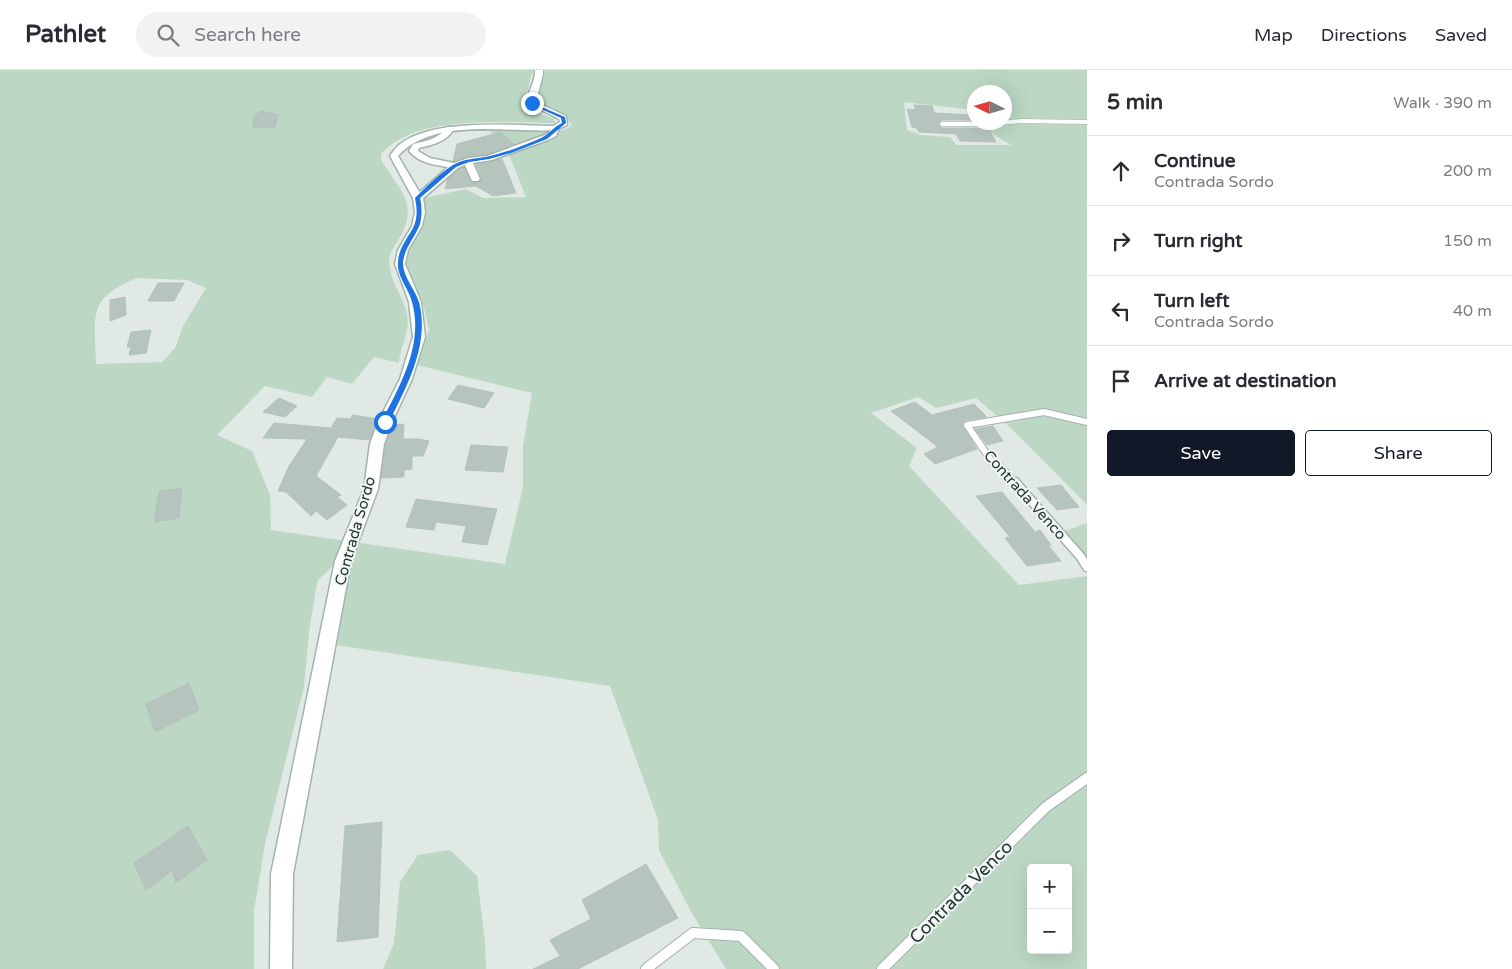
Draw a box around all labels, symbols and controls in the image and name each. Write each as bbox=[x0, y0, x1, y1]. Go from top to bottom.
search box bbox=[136, 12, 486, 57]
text: Pathlet bbox=[25, 20, 106, 49]
icon: search bbox=[154, 21, 182, 49]
text: Search here bbox=[194, 24, 301, 46]
text: Map bbox=[1254, 24, 1293, 46]
text: Directions bbox=[1321, 24, 1407, 46]
text: Saved bbox=[1435, 24, 1487, 46]
north arrow bbox=[967, 85, 1012, 130]
text: 5 min bbox=[1107, 90, 1163, 115]
route end bbox=[521, 92, 544, 115]
text: Walk · 390 m bbox=[1393, 93, 1492, 113]
text: Continue bbox=[1154, 150, 1236, 172]
icon: ahead bbox=[1107, 157, 1135, 185]
text: 200 m bbox=[1443, 161, 1492, 181]
text: Contrada Sordo bbox=[1154, 172, 1274, 192]
icon: right bbox=[1107, 227, 1135, 255]
text: Turn right bbox=[1154, 230, 1242, 252]
text: 150 m bbox=[1443, 231, 1492, 251]
text: Turn left bbox=[1154, 290, 1230, 312]
icon: left bbox=[1107, 297, 1135, 325]
text: 40 m bbox=[1453, 301, 1492, 321]
text: Contrada Sordo bbox=[1154, 312, 1274, 332]
icon: arrive bbox=[1107, 367, 1135, 395]
text: Arrive at destination bbox=[1154, 370, 1337, 392]
route start bbox=[374, 411, 397, 434]
button: Save bbox=[1107, 430, 1295, 476]
button: Share bbox=[1305, 430, 1492, 476]
street label: Contrada Venco bbox=[980, 447, 1070, 543]
street label: Contrada Sordo bbox=[331, 474, 379, 588]
street label: Contrada Venco bbox=[905, 836, 1017, 948]
map controls bbox=[1027, 864, 1072, 954]
button: + bbox=[1027, 864, 1072, 909]
button: − bbox=[1027, 909, 1072, 954]

